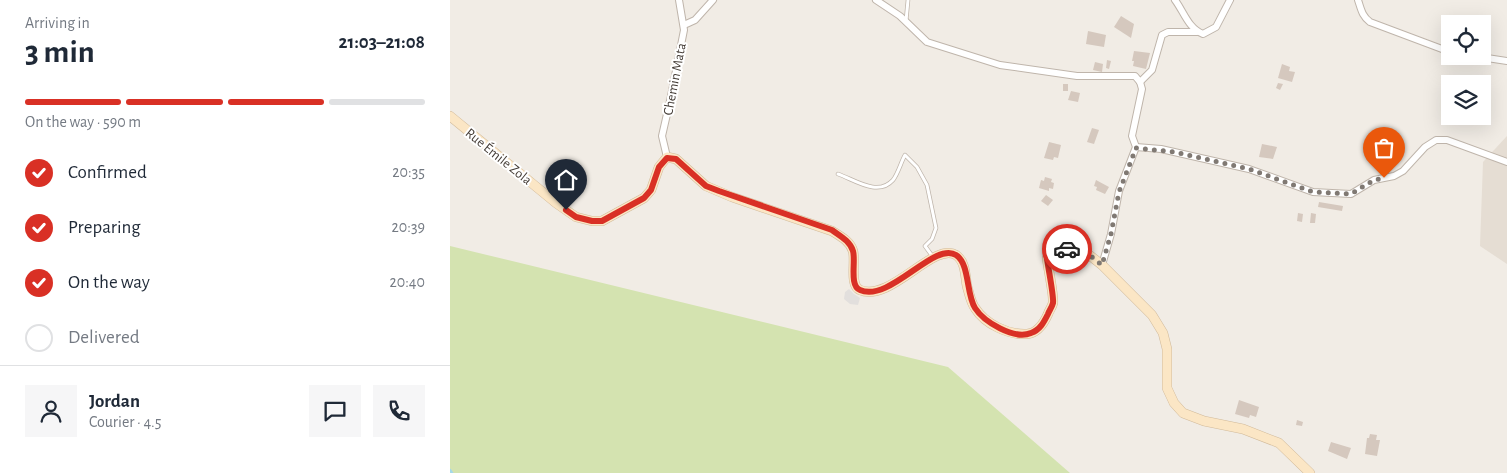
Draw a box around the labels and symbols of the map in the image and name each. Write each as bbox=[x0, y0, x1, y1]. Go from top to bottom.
street label: Chemin Mata bbox=[661, 41, 689, 117]
street label: Rue Émile Zola bbox=[463, 124, 536, 188]
pin bbox=[1363, 127, 1405, 178]
pin bbox=[545, 159, 587, 210]
courier bbox=[1042, 224, 1092, 274]

